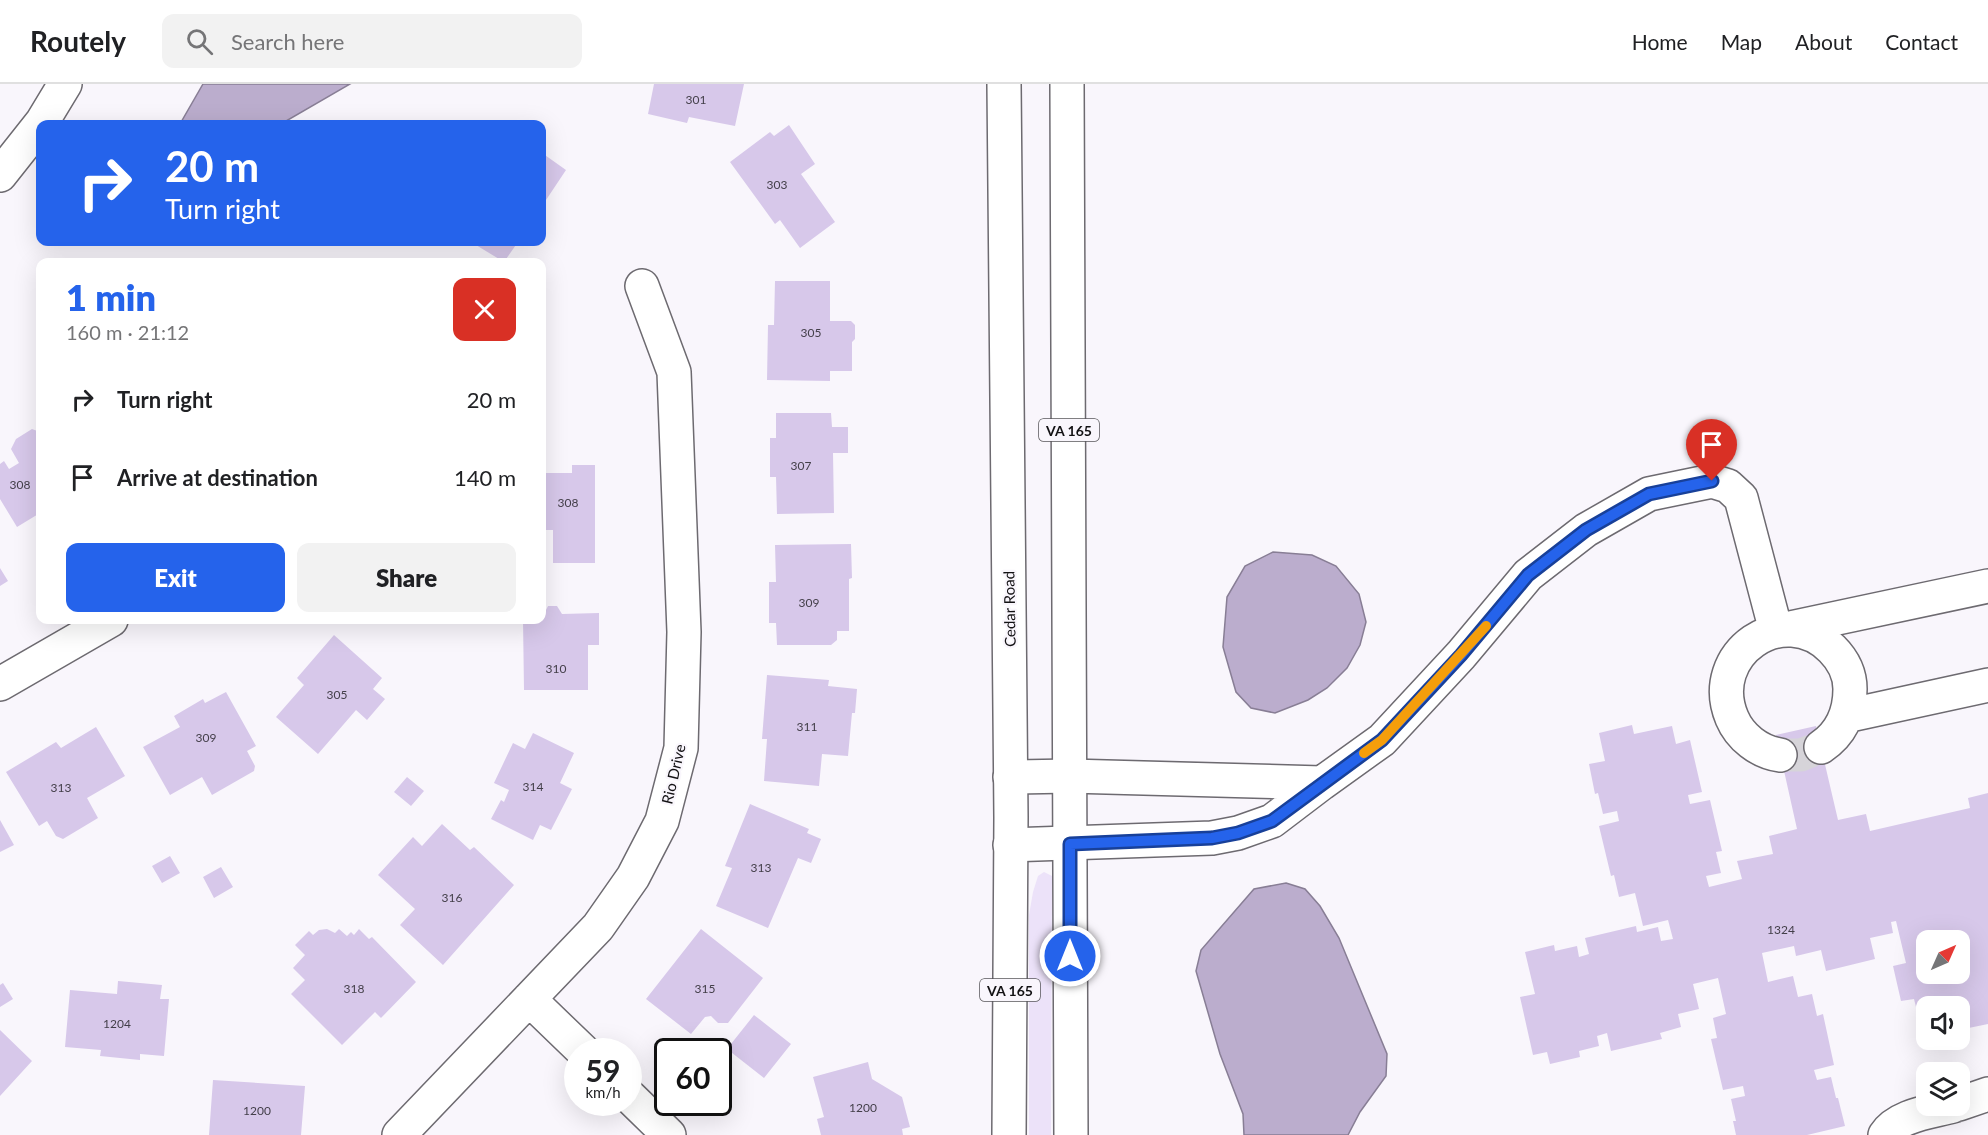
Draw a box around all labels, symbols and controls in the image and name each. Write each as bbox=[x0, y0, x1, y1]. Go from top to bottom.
search box bbox=[162, 14, 582, 68]
text: Routely bbox=[30, 24, 126, 58]
icon: search bbox=[183, 25, 216, 58]
text: Search here bbox=[231, 28, 344, 55]
text: Home bbox=[1632, 29, 1688, 54]
text: Map bbox=[1721, 29, 1762, 54]
text: About bbox=[1795, 29, 1852, 54]
text: Contact bbox=[1885, 29, 1958, 54]
house number: 301 bbox=[686, 92, 706, 107]
text: 20 m bbox=[165, 141, 259, 191]
icon: right bbox=[66, 144, 144, 222]
house number: 303 bbox=[767, 177, 787, 192]
text: Turn right bbox=[165, 192, 280, 225]
text: 1 min bbox=[66, 275, 156, 319]
button: close bbox=[453, 278, 516, 341]
text: 160 m · 21:12 bbox=[66, 320, 189, 344]
house number: 305 bbox=[801, 325, 821, 340]
icon: right bbox=[66, 383, 99, 416]
text: Turn right bbox=[117, 386, 212, 413]
text: 20 m bbox=[467, 386, 516, 413]
road number: VA 165 bbox=[1039, 419, 1099, 441]
pin bbox=[1686, 419, 1737, 481]
icon: arrive bbox=[1695, 428, 1728, 461]
house number: 307 bbox=[791, 458, 811, 473]
icon: arrive bbox=[66, 461, 99, 494]
text: Arrive at destination bbox=[117, 464, 318, 491]
text: 140 m bbox=[454, 464, 516, 491]
house number: 308 bbox=[10, 477, 30, 492]
house number: 308 bbox=[558, 495, 578, 510]
button: Exit bbox=[66, 543, 285, 612]
button: Share bbox=[297, 543, 516, 612]
street label: Cedar Road bbox=[999, 571, 1019, 647]
house number: 309 bbox=[799, 595, 819, 610]
house number: 310 bbox=[546, 661, 566, 676]
house number: 305 bbox=[327, 687, 347, 702]
house number: 311 bbox=[797, 719, 817, 734]
house number: 309 bbox=[196, 730, 216, 745]
street label: Rio Drive bbox=[657, 742, 689, 806]
house number: 314 bbox=[523, 779, 543, 794]
house number: 313 bbox=[51, 780, 71, 795]
house number: 313 bbox=[751, 860, 771, 875]
house number: 316 bbox=[442, 890, 462, 905]
house number: 1324 bbox=[1767, 922, 1795, 937]
position arrow bbox=[1038, 924, 1102, 988]
north arrow bbox=[1916, 930, 1970, 984]
map controls bbox=[1916, 930, 1970, 1116]
road number: VA 165 bbox=[980, 979, 1040, 1001]
house number: 318 bbox=[344, 981, 364, 996]
house number: 315 bbox=[695, 981, 715, 996]
button: sound bbox=[1916, 996, 1970, 1050]
house number: 1204 bbox=[103, 1016, 131, 1031]
speed limit sign: 60 bbox=[654, 1038, 732, 1116]
text: 59 bbox=[586, 1052, 620, 1088]
button: layers bbox=[1916, 1062, 1970, 1116]
text: km/h bbox=[585, 1083, 621, 1101]
house number: 1200 bbox=[849, 1100, 877, 1115]
house number: 1200 bbox=[243, 1103, 271, 1118]

